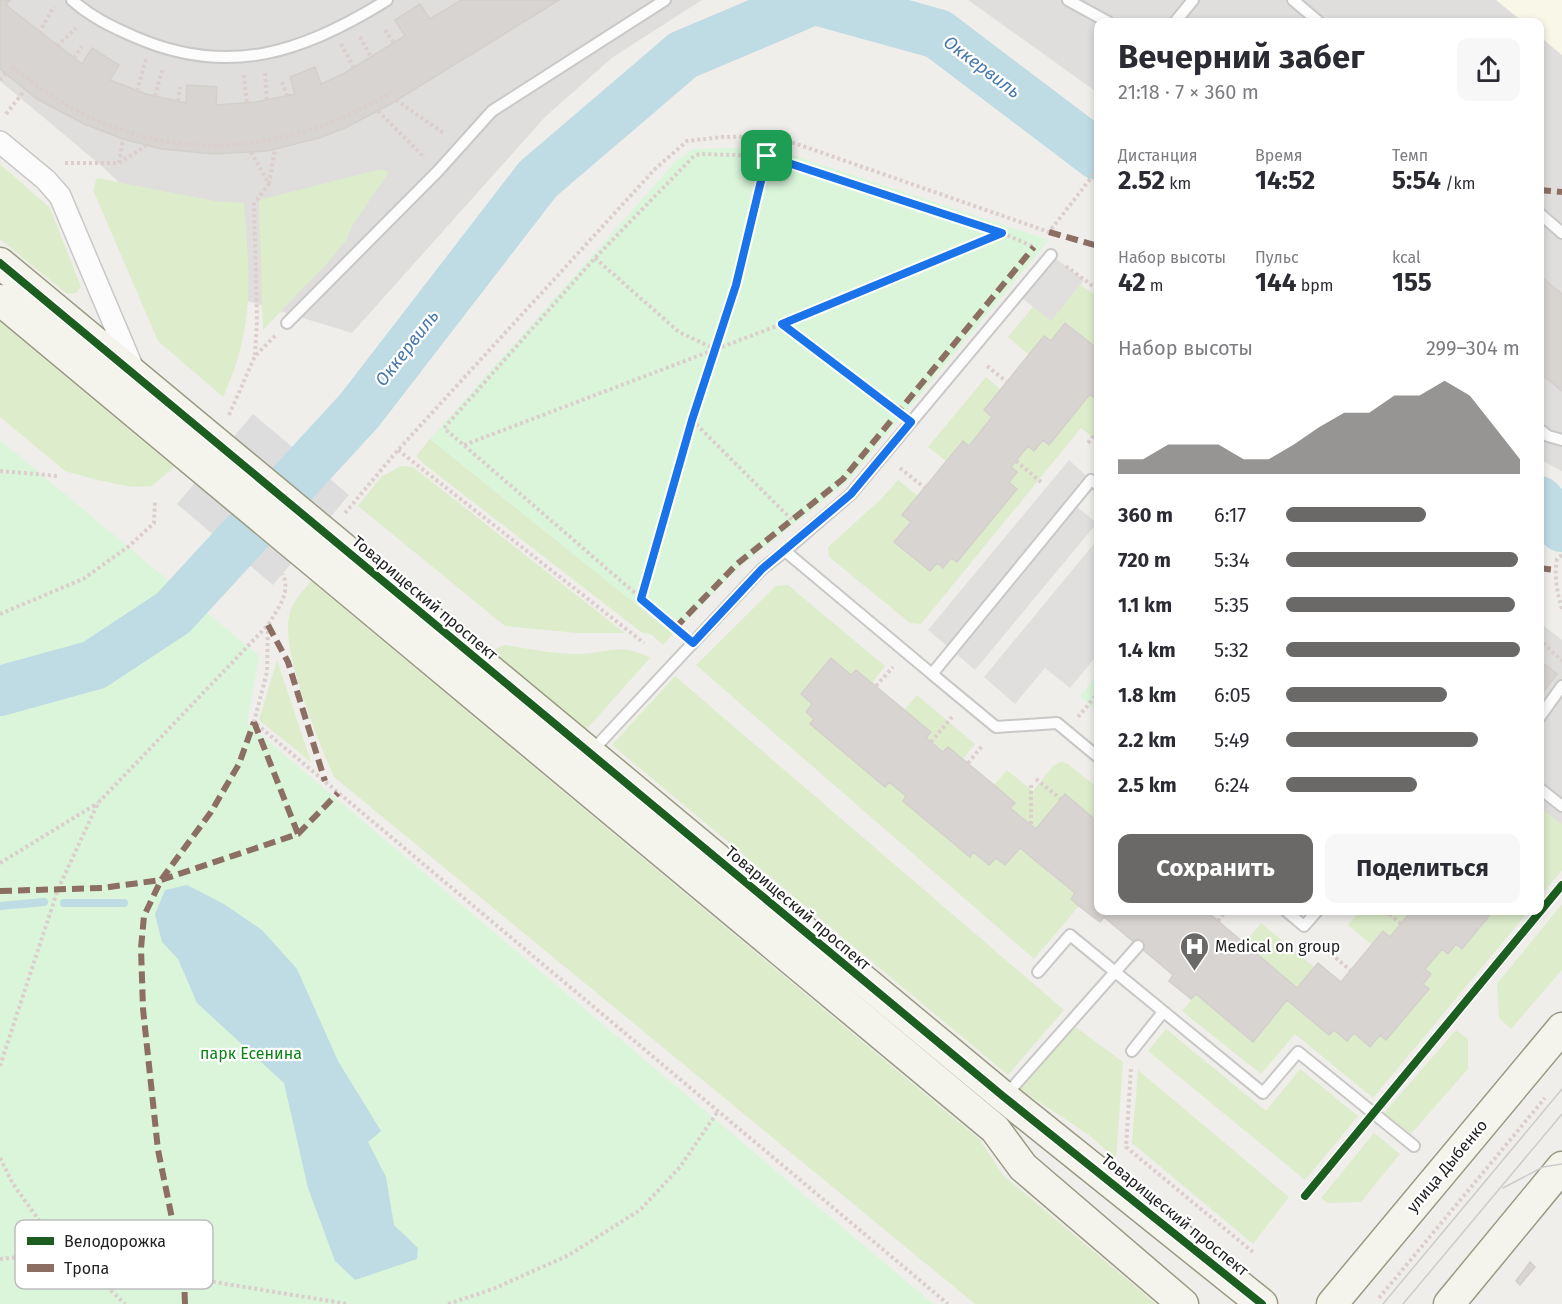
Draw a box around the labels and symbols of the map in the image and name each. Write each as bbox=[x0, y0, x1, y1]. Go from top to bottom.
water label: Оккервиль bbox=[939, 31, 1025, 103]
pin bbox=[741, 130, 792, 181]
water label: Оккервиль bbox=[370, 306, 444, 390]
street label: Товарищеский проспект bbox=[349, 532, 502, 665]
street label: Товарищеский проспект bbox=[722, 842, 875, 975]
hospital icon: Medical on group bbox=[1178, 930, 1210, 972]
place label: Medical on group bbox=[1215, 937, 1340, 956]
park label: парк Есенина bbox=[200, 1044, 302, 1063]
street label: улица Дыбенко bbox=[1403, 1116, 1491, 1216]
street label: Товарищеский проспект bbox=[1098, 1150, 1253, 1281]
legend bbox=[15, 1220, 213, 1289]
text: Велодорожка bbox=[64, 1232, 166, 1251]
text: Тропа bbox=[64, 1259, 109, 1278]

